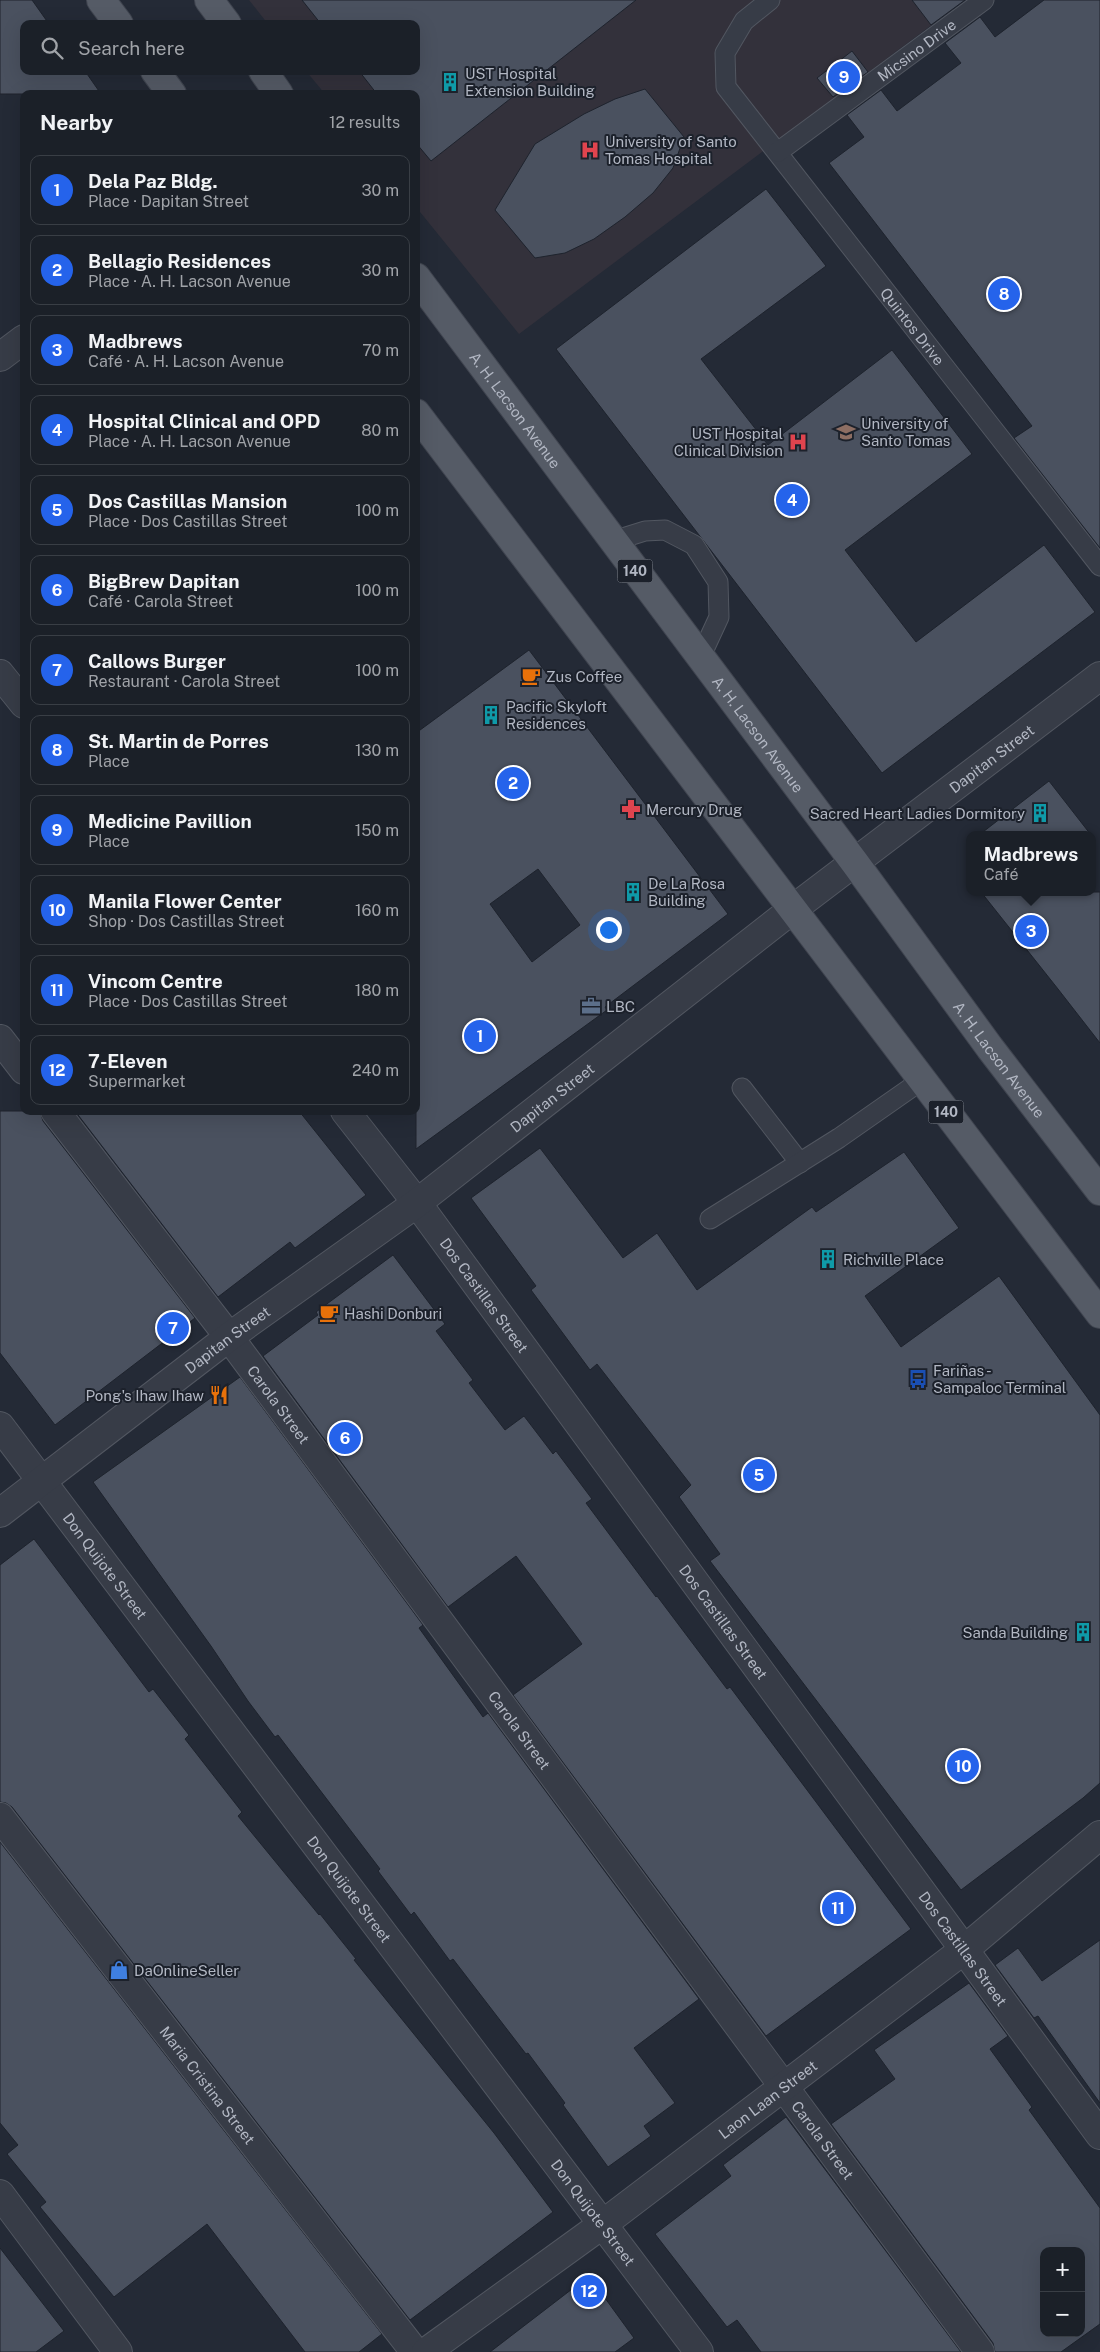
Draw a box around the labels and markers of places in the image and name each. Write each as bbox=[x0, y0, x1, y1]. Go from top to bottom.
pin: 9 bbox=[828, 58, 860, 96]
place label: UST Hospital Extension Building bbox=[465, 65, 595, 99]
building icon: UST Hospital Extension Building bbox=[439, 71, 461, 93]
place label: University of Santo Tomas Hospital bbox=[605, 133, 737, 167]
hospital icon: University of Santo Tomas Hospital bbox=[579, 139, 601, 161]
pin: 8 bbox=[988, 275, 1020, 313]
place label: University of Santo Tomas bbox=[861, 415, 950, 449]
school or university icon: University of Santo Tomas bbox=[835, 421, 857, 443]
place label: UST Hospital Clinical Division bbox=[674, 425, 783, 459]
hospital icon: UST Hospital Clinical Division bbox=[787, 431, 809, 453]
pin: 4 bbox=[776, 481, 808, 519]
cafe icon: Zus Coffee bbox=[520, 665, 542, 687]
place label: Zus Coffee bbox=[546, 668, 622, 685]
place label: Pacific Skyloft Residences bbox=[506, 698, 607, 732]
building icon: Pacific Skyloft Residences bbox=[480, 704, 502, 726]
pin: 2 bbox=[497, 764, 529, 802]
pharmacy icon: Mercury Drug bbox=[620, 798, 642, 820]
place label: Mercury Drug bbox=[646, 801, 742, 818]
building icon: Sacred Heart Ladies Dormitory bbox=[1029, 802, 1051, 824]
place label: Sacred Heart Ladies Dormitory bbox=[810, 805, 1025, 822]
place label: De La Rosa Building bbox=[648, 875, 725, 909]
building icon: De La Rosa Building bbox=[622, 881, 644, 903]
pin: 3 bbox=[1015, 912, 1047, 950]
office icon: LBC bbox=[580, 995, 602, 1017]
place label: LBC bbox=[606, 998, 635, 1015]
pin: 1 bbox=[464, 1017, 496, 1055]
building icon: Richville Place bbox=[817, 1248, 839, 1270]
place label: Richville Place bbox=[843, 1251, 944, 1268]
cafe icon: Hashi Donburi bbox=[318, 1302, 340, 1324]
place label: Hashi Donburi bbox=[344, 1305, 442, 1322]
pin: 7 bbox=[157, 1309, 189, 1347]
place label: Fariñas - Sampaloc Terminal bbox=[933, 1362, 1066, 1396]
bus stop icon: Fariñas - Sampaloc Terminal bbox=[907, 1368, 929, 1390]
restaurant icon: Pong's Ihaw Ihaw bbox=[208, 1384, 230, 1406]
place label: Pong's Ihaw Ihaw bbox=[85, 1387, 204, 1404]
pin: 6 bbox=[329, 1419, 361, 1457]
pin: 5 bbox=[743, 1456, 775, 1494]
building icon: Sanda Building bbox=[1072, 1621, 1094, 1643]
place label: Sanda Building bbox=[962, 1624, 1068, 1641]
pin: 10 bbox=[947, 1747, 979, 1785]
pin: 11 bbox=[822, 1889, 854, 1927]
shop icon: DaOnlineSeller bbox=[108, 1959, 130, 1981]
place label: DaOnlineSeller bbox=[134, 1962, 239, 1979]
pin: 12 bbox=[573, 2272, 605, 2310]

